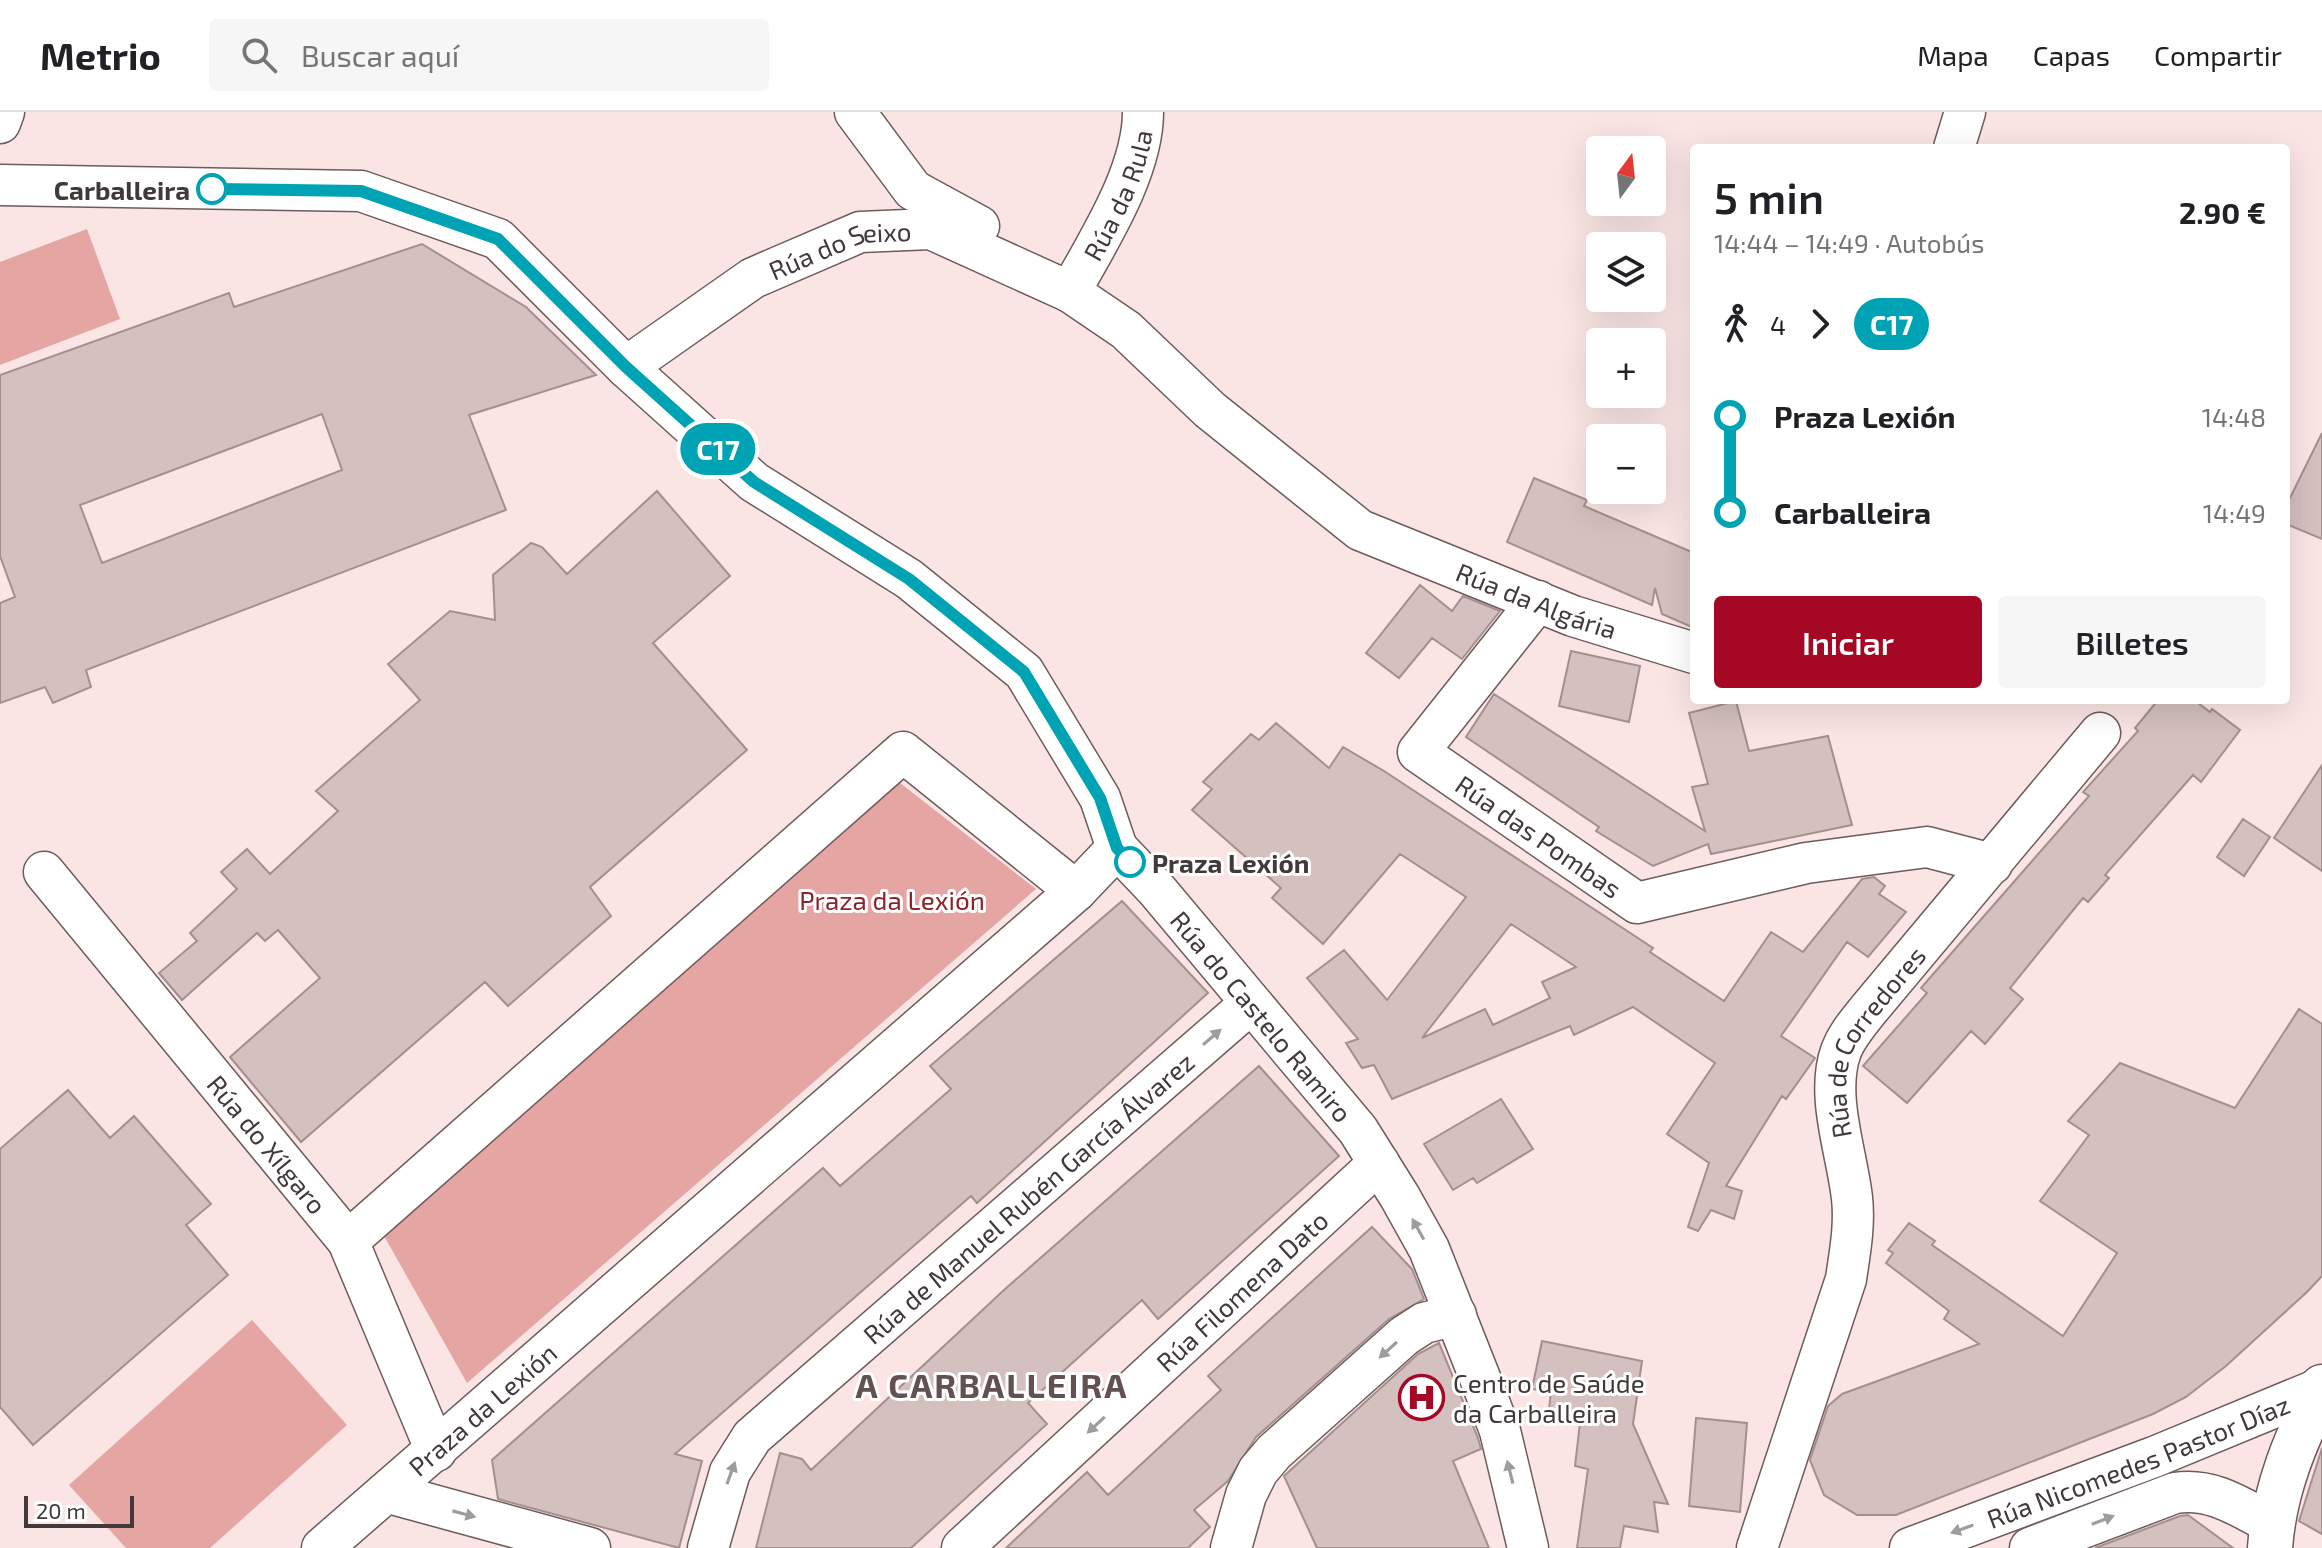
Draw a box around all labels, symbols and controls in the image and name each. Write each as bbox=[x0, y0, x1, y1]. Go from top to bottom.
search box bbox=[209, 19, 769, 91]
text: Metrio bbox=[40, 32, 161, 78]
icon: search bbox=[237, 33, 281, 77]
text: Buscar aquí bbox=[301, 37, 459, 73]
text: Mapa bbox=[1917, 38, 1989, 72]
text: Capas bbox=[2033, 38, 2110, 72]
text: Compartir bbox=[2154, 38, 2282, 72]
street label: Rúa da Rula bbox=[1076, 127, 1157, 265]
north arrow bbox=[1586, 136, 1666, 216]
map controls bbox=[1586, 136, 1666, 504]
text: 5 min bbox=[1714, 170, 1824, 223]
place label: Carballeira bbox=[54, 174, 190, 205]
marker: Carballeira bbox=[197, 174, 227, 204]
text: 2.90 € bbox=[2179, 194, 2266, 230]
street label: Rúa do Seixo bbox=[763, 214, 912, 285]
text: 14:44 – 14:49 · Autobús bbox=[1714, 227, 1984, 258]
button: layers bbox=[1586, 232, 1666, 312]
icon: walk bbox=[1714, 302, 1758, 346]
icon: forward bbox=[1798, 302, 1842, 346]
text: C17 bbox=[1870, 307, 1913, 341]
text: 4 bbox=[1770, 309, 1786, 340]
button: + bbox=[1586, 328, 1666, 408]
text: Praza Lexión bbox=[1774, 398, 1956, 434]
text: 14:48 bbox=[2202, 401, 2266, 432]
line badge: C17 bbox=[672, 423, 764, 475]
button: − bbox=[1586, 424, 1666, 504]
text: C17 bbox=[696, 432, 740, 466]
text: Carballeira bbox=[1774, 494, 1931, 530]
text: 14:49 bbox=[2203, 497, 2266, 528]
street label: Rúa da Algária bbox=[1452, 555, 1621, 644]
button: Iniciar bbox=[1714, 596, 1982, 688]
button: Billetes bbox=[1998, 596, 2266, 688]
street label: Rúa das Pombas bbox=[1450, 768, 1628, 903]
marker: Praza Lexión bbox=[1115, 847, 1145, 877]
place label: Praza Lexión bbox=[1152, 847, 1309, 878]
park label: Praza da Lexión bbox=[799, 884, 985, 915]
street label: Rúa do Castelo Ramiro bbox=[1165, 904, 1359, 1127]
street label: Rúa de Corredores bbox=[1820, 939, 1931, 1141]
one-way arrow bbox=[1202, 1029, 1221, 1047]
street label: Rúa de Manuel Rubén García Álvarez bbox=[856, 1045, 1200, 1349]
street label: Rúa do Xílgaro bbox=[202, 1068, 334, 1219]
street label: Rúa Filomena Dato bbox=[1149, 1203, 1333, 1377]
one-way arrow bbox=[1411, 1218, 1425, 1241]
street label: Praza da Lexión bbox=[402, 1336, 562, 1481]
one-way arrow bbox=[1379, 1340, 1398, 1358]
district label: A CARBALLEIRA bbox=[855, 1364, 1129, 1405]
place label: Centro de Saúde da Carballeira bbox=[1453, 1367, 1645, 1428]
hospital icon: Centro de Saúde da Carballeira bbox=[1398, 1373, 1446, 1421]
street label: Rúa Nicomedes Pastor Díaz bbox=[1982, 1387, 2294, 1534]
one-way arrow bbox=[1086, 1415, 1105, 1433]
one-way arrow bbox=[1503, 1460, 1515, 1485]
one-way arrow bbox=[725, 1461, 737, 1485]
scale bar bbox=[24, 1492, 134, 1528]
text: 20 m bbox=[36, 1497, 86, 1523]
one-way arrow bbox=[451, 1508, 476, 1520]
one-way arrow bbox=[2091, 1513, 2115, 1526]
one-way arrow bbox=[1950, 1523, 1974, 1536]

